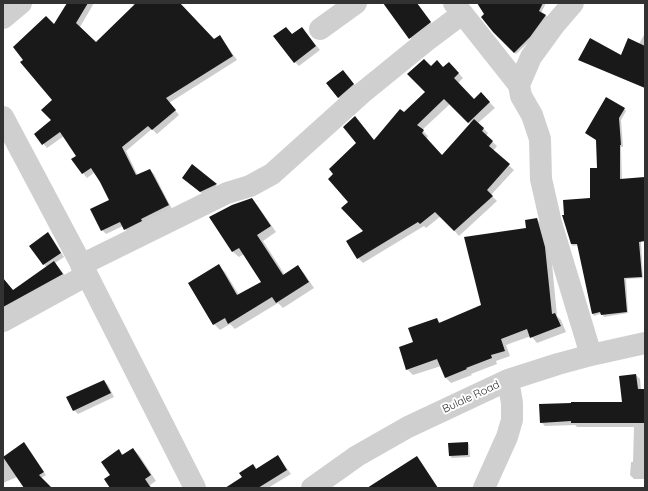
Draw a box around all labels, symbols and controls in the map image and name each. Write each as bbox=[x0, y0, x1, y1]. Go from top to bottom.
street label: Bulale Road bbox=[440, 378, 502, 416]

